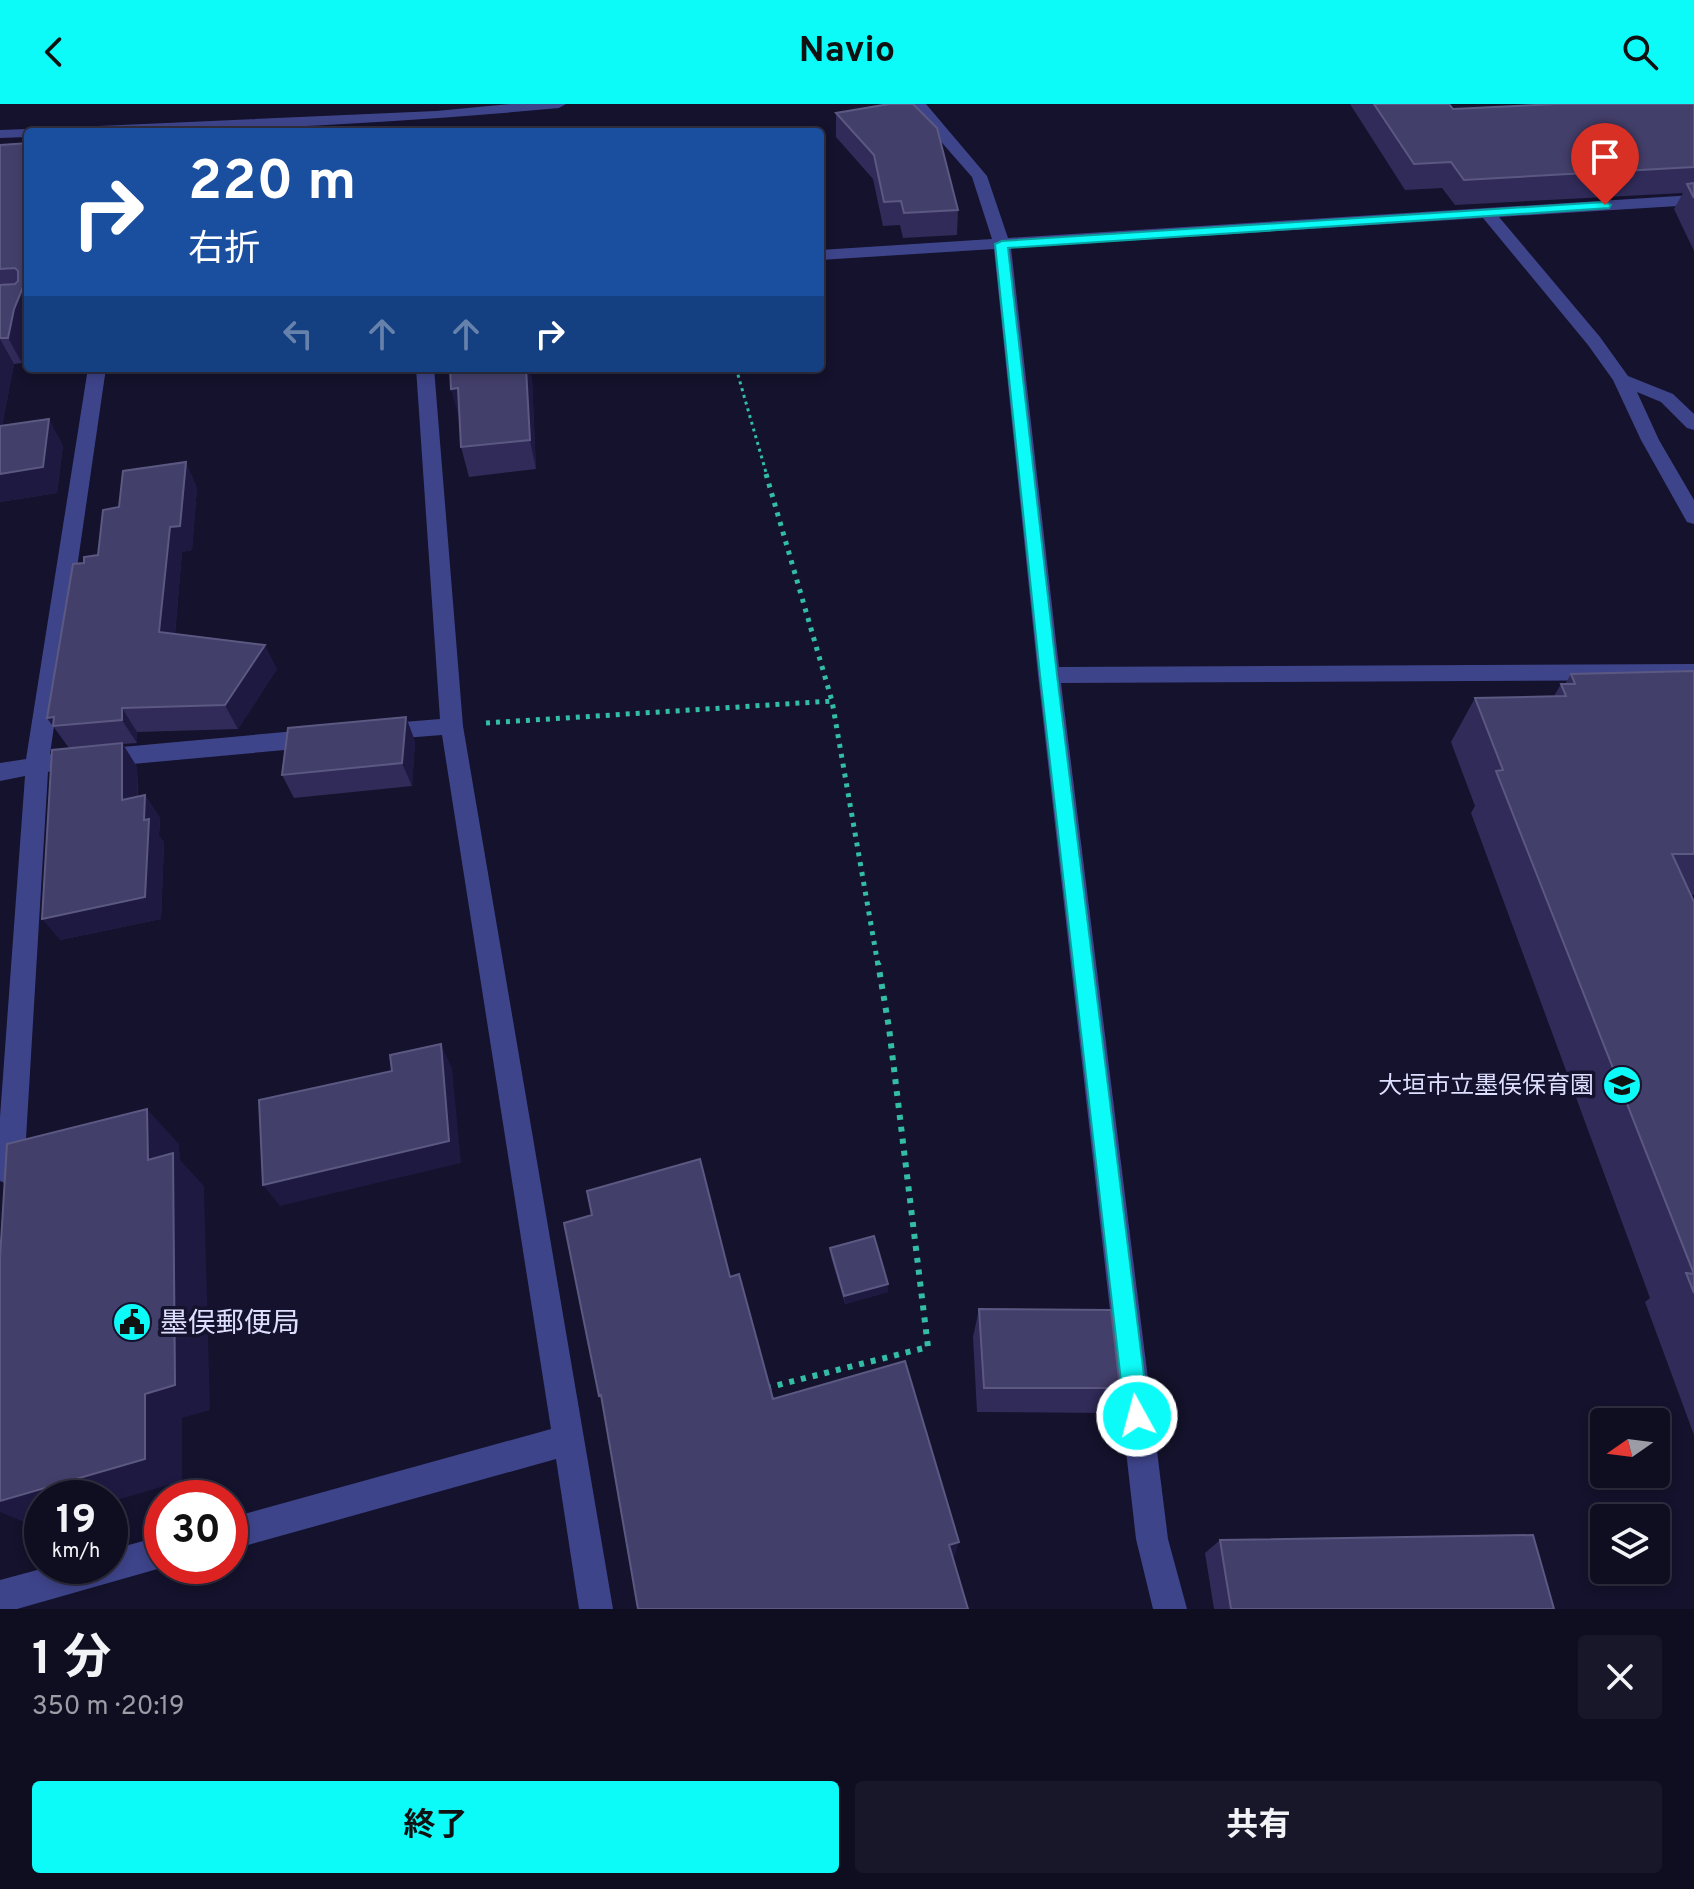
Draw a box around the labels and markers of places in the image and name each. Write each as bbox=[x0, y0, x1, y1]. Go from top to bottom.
pin bbox=[1571, 123, 1639, 205]
school or university icon: 大垣市立墨俣保育園 bbox=[1601, 1064, 1643, 1106]
place label: 大垣市立墨俣保育園 bbox=[1378, 1072, 1594, 1102]
public building icon: 墨俣郵便局 bbox=[111, 1301, 153, 1343]
place label: 墨俣郵便局 bbox=[160, 1307, 300, 1343]

